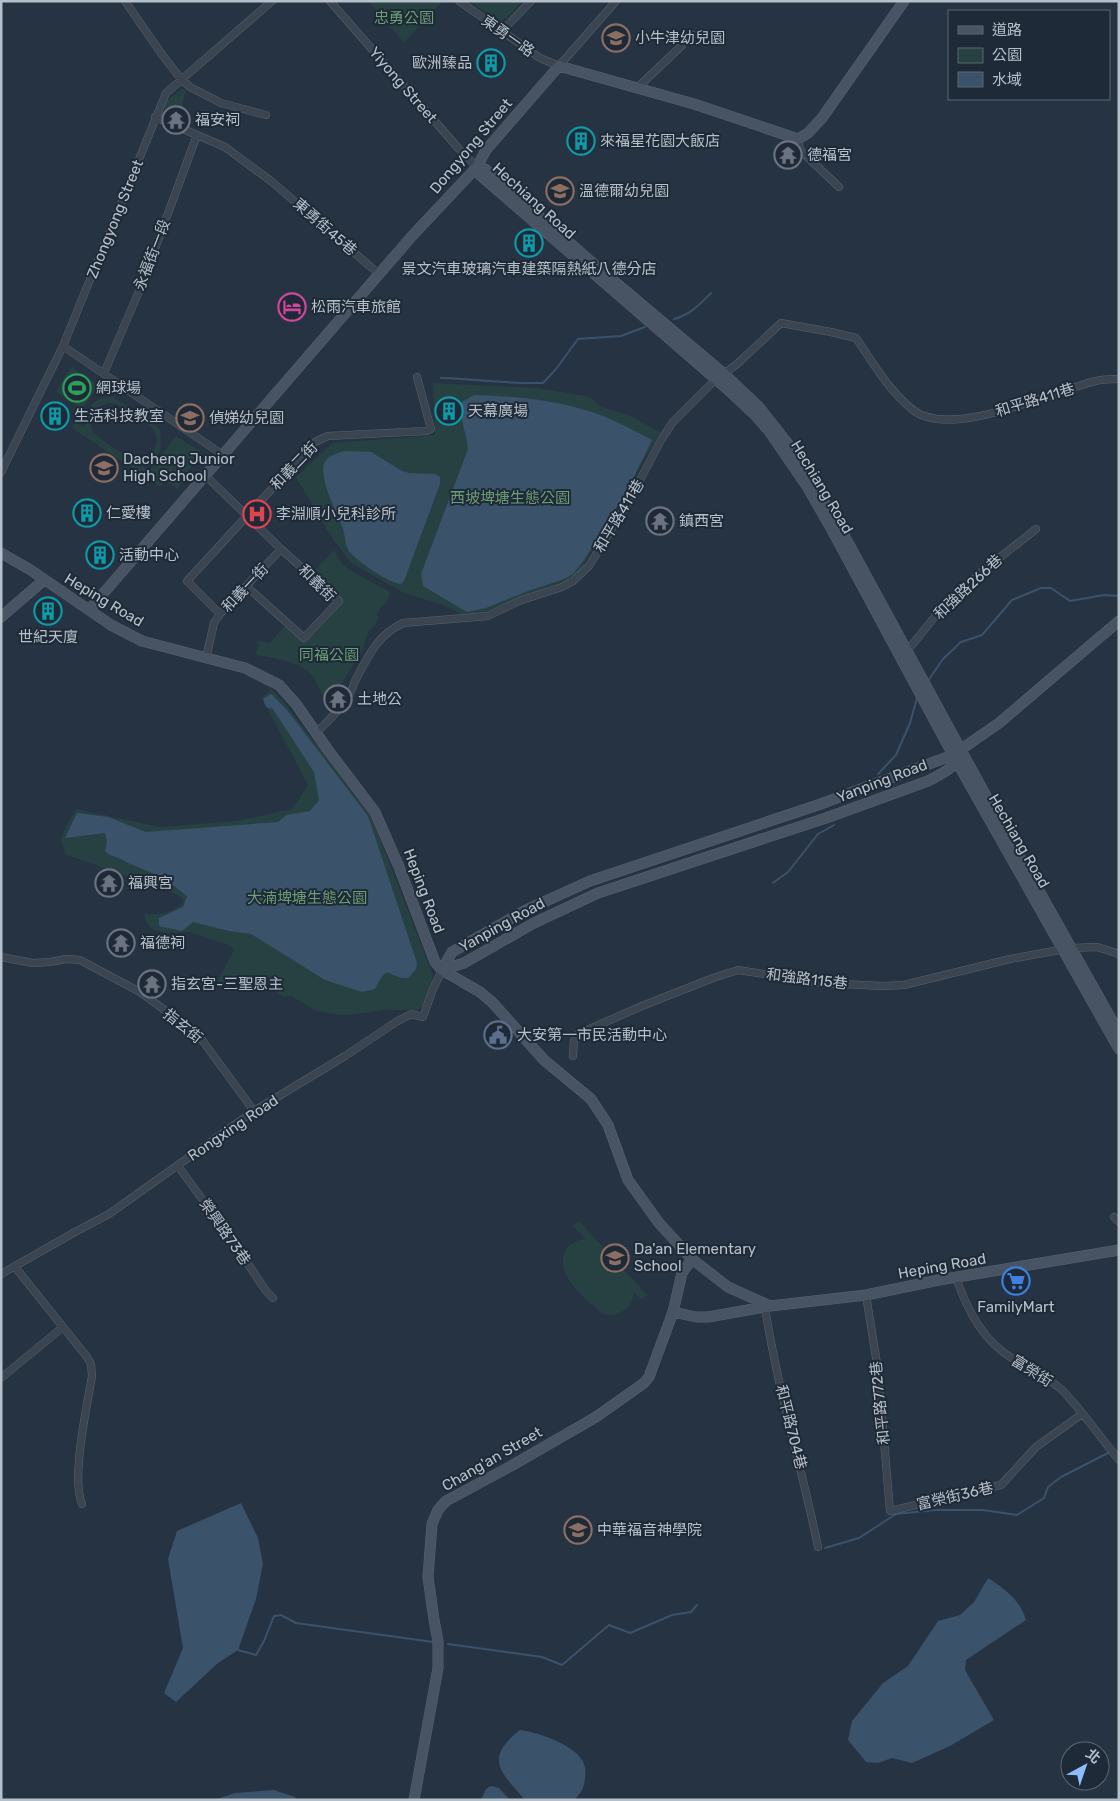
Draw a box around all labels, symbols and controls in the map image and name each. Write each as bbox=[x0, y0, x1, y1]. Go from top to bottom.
park label: 忠勇公園 bbox=[374, 9, 434, 27]
legend bbox=[948, 10, 1110, 100]
street label: 東勇一路 bbox=[478, 11, 538, 61]
text: 道路 bbox=[992, 21, 1022, 39]
school or university icon: 小牛津幼兒園 bbox=[601, 23, 631, 53]
place label: 小牛津幼兒園 bbox=[635, 29, 725, 47]
street label: Yiyong Street bbox=[365, 43, 441, 127]
text: 公園 bbox=[992, 46, 1022, 64]
building icon: 歐洲臻品 bbox=[476, 48, 506, 78]
place label: 歐洲臻品 bbox=[412, 54, 472, 72]
text: 水域 bbox=[992, 71, 1022, 89]
street label: Dongyong Street bbox=[426, 95, 516, 197]
temple icon: 福安祠 bbox=[161, 105, 191, 135]
place label: 福安祠 bbox=[195, 111, 240, 129]
building icon: 來福星花園大飯店 bbox=[566, 126, 596, 156]
place label: 來福星花園大飯店 bbox=[600, 132, 720, 150]
temple icon: 德福宮 bbox=[773, 140, 803, 170]
place label: 德福宮 bbox=[807, 146, 852, 164]
street label: Zhongyong Street bbox=[83, 157, 147, 281]
street label: Hechiang Road bbox=[489, 159, 579, 243]
school or university icon: 溫德爾幼兒園 bbox=[545, 176, 575, 206]
place label: 溫德爾幼兒園 bbox=[579, 182, 669, 200]
street label: 東勇街45巷 bbox=[290, 195, 360, 259]
street label: 永福街一段 bbox=[130, 217, 174, 293]
building icon: 景文汽車玻璃汽車建築隔熱紙八德分店 bbox=[514, 228, 544, 258]
place label: 景文汽車玻璃汽車建築隔熱紙八德分店 bbox=[401, 260, 657, 278]
hotel icon: 松雨汽車旅館 bbox=[277, 292, 307, 322]
place label: 松雨汽車旅館 bbox=[311, 298, 401, 316]
sports icon: 網球場 bbox=[62, 373, 92, 403]
place label: 網球場 bbox=[96, 379, 141, 397]
street label: 和平路411巷 bbox=[993, 379, 1077, 421]
building icon: 天幕廣場 bbox=[434, 396, 464, 426]
building icon: 生活科技教室 bbox=[40, 401, 70, 431]
place label: 天幕廣場 bbox=[468, 402, 528, 420]
school or university icon: 偵娣幼兒園 bbox=[175, 403, 205, 433]
place label: 生活科技教室 bbox=[74, 407, 164, 425]
place label: 偵娣幼兒園 bbox=[209, 409, 284, 427]
street label: Hechiang Road bbox=[787, 437, 857, 537]
street label: 和義二街 bbox=[267, 438, 321, 494]
place label: Dacheng Junior High School bbox=[123, 450, 235, 485]
school or university icon: Dacheng Junior High School bbox=[89, 453, 119, 483]
street label: 和平路411巷 bbox=[590, 476, 648, 556]
park label: 西坡埤塘生態公園 bbox=[450, 489, 570, 507]
building icon: 仁愛樓 bbox=[72, 498, 102, 528]
hospital icon: 李淵順小兒科診所 bbox=[242, 499, 272, 529]
place label: 仁愛樓 bbox=[106, 504, 151, 522]
place label: 李淵順小兒科診所 bbox=[276, 505, 396, 523]
temple icon: 鎮西宮 bbox=[645, 506, 675, 536]
place label: 鎮西宮 bbox=[679, 512, 724, 530]
building icon: 活動中心 bbox=[85, 540, 115, 570]
place label: 活動中心 bbox=[119, 546, 179, 564]
street label: 和強路266巷 bbox=[930, 551, 1006, 623]
street label: 和義一街 bbox=[218, 560, 272, 616]
street label: 和義街 bbox=[295, 561, 339, 605]
street label: Heping Road bbox=[61, 569, 147, 631]
building icon: 世紀天廈 bbox=[33, 596, 63, 626]
place label: 世紀天廈 bbox=[18, 628, 78, 646]
park label: 同福公園 bbox=[299, 646, 359, 664]
temple icon: 土地公 bbox=[323, 684, 353, 714]
place label: 土地公 bbox=[357, 690, 402, 708]
street label: Yanping Road bbox=[834, 755, 930, 807]
street label: Hechiang Road bbox=[985, 791, 1053, 891]
street label: Heping Road bbox=[400, 846, 448, 936]
temple icon: 福興宮 bbox=[94, 868, 124, 898]
place label: 福興宮 bbox=[128, 874, 173, 892]
park label: 大湳埤塘生態公園 bbox=[247, 889, 367, 907]
street label: Yanping Road bbox=[456, 894, 548, 956]
temple icon: 福德祠 bbox=[106, 928, 136, 958]
place label: 福德祠 bbox=[140, 934, 185, 952]
street label: 和強路115巷 bbox=[765, 965, 849, 993]
temple icon: 指玄宮-三聖恩主 bbox=[137, 969, 167, 999]
place label: 指玄宮-三聖恩主 bbox=[171, 975, 283, 993]
street label: 指玄街 bbox=[160, 1005, 206, 1047]
public building icon: 大安第一市民活動中心 bbox=[483, 1020, 513, 1050]
place label: 大安第一市民活動中心 bbox=[517, 1026, 667, 1044]
street label: Rongxing Road bbox=[184, 1091, 282, 1165]
street label: 榮興路73巷 bbox=[196, 1195, 254, 1269]
place label: Da'an Elementary School bbox=[634, 1240, 756, 1275]
school or university icon: Da'an Elementary School bbox=[600, 1243, 630, 1273]
street label: Heping Road bbox=[897, 1249, 987, 1283]
supermarket icon: FamilyMart bbox=[1001, 1266, 1031, 1296]
place label: FamilyMart bbox=[977, 1298, 1055, 1316]
street label: 富榮街 bbox=[1008, 1351, 1056, 1391]
street label: 和平路772巷 bbox=[867, 1360, 893, 1446]
street label: 和平路704巷 bbox=[772, 1383, 810, 1471]
street label: Chang'an Street bbox=[439, 1423, 545, 1495]
street label: 富榮街36巷 bbox=[915, 1478, 995, 1514]
school or university icon: 中華福音神學院 bbox=[563, 1515, 593, 1545]
place label: 中華福音神學院 bbox=[597, 1521, 702, 1539]
north arrow bbox=[1060, 1741, 1110, 1791]
text: 北 bbox=[1082, 1745, 1104, 1767]

